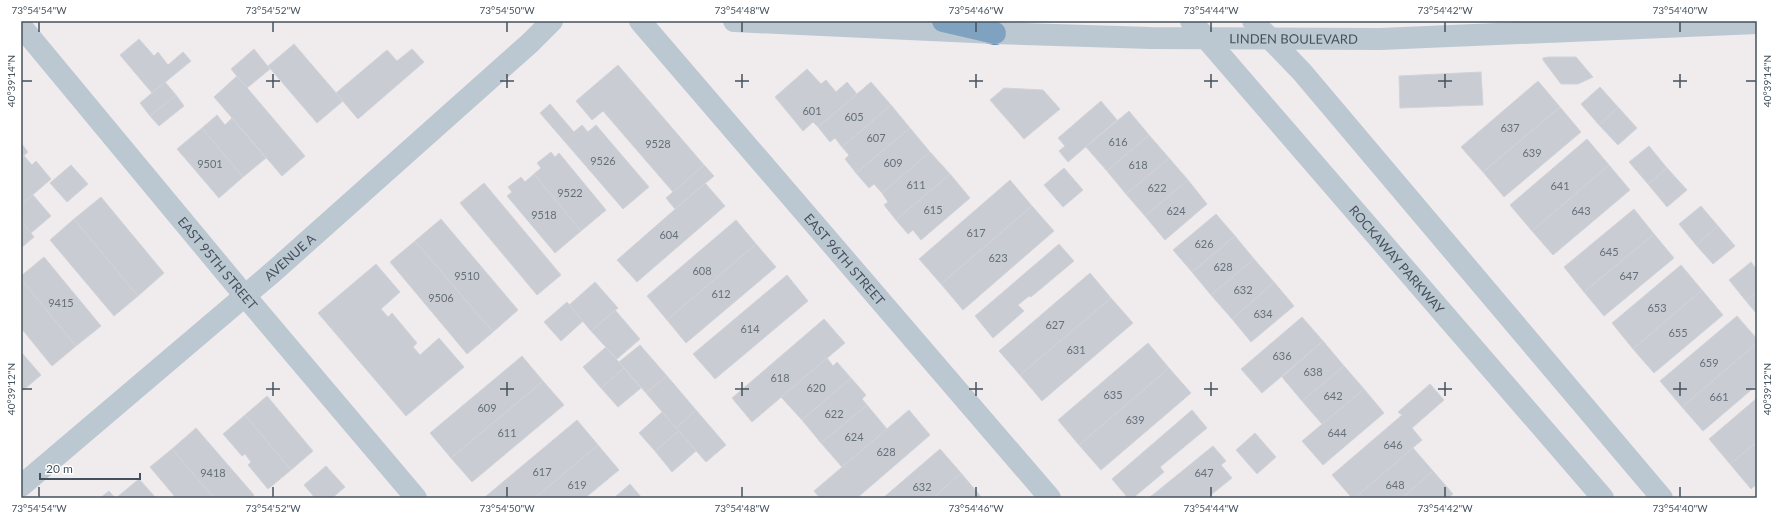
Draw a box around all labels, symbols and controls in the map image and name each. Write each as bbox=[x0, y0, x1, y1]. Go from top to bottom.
text: 73°54'54"W bbox=[11, 4, 67, 16]
text: 73°54'52"W bbox=[245, 4, 301, 16]
text: 73°54'50"W bbox=[479, 4, 535, 16]
text: 73°54'48"W bbox=[714, 4, 770, 16]
text: 73°54'46"W bbox=[948, 4, 1004, 16]
text: 73°54'44"W bbox=[1183, 4, 1239, 16]
text: 73°54'42"W bbox=[1417, 4, 1473, 16]
text: 73°54'40"W bbox=[1652, 4, 1708, 16]
street label: LINDEN BOULEVARD bbox=[1229, 30, 1358, 47]
text: 40°39'14"N bbox=[5, 55, 17, 107]
text: 40°39'14"N bbox=[1761, 55, 1773, 107]
house number: 601 bbox=[802, 104, 822, 117]
house number: 605 bbox=[844, 110, 864, 123]
house number: 637 bbox=[1500, 121, 1520, 134]
house number: 607 bbox=[866, 131, 886, 144]
house number: 616 bbox=[1108, 135, 1128, 148]
house number: 9528 bbox=[645, 137, 671, 150]
house number: 639 bbox=[1522, 146, 1542, 159]
house number: 9526 bbox=[590, 154, 616, 167]
house number: 609 bbox=[883, 156, 903, 169]
house number: 9501 bbox=[197, 157, 223, 170]
house number: 618 bbox=[1128, 158, 1148, 171]
house number: 611 bbox=[906, 178, 926, 191]
house number: 641 bbox=[1550, 179, 1570, 192]
house number: 622 bbox=[1147, 181, 1167, 194]
house number: 9522 bbox=[557, 186, 583, 199]
street label: ROCKAWAY PARKWAY bbox=[1346, 202, 1448, 317]
house number: 615 bbox=[923, 203, 943, 216]
house number: 624 bbox=[1166, 204, 1186, 217]
house number: 643 bbox=[1571, 204, 1591, 217]
house number: 9518 bbox=[531, 208, 557, 221]
street label: EAST 96TH STREET bbox=[801, 210, 889, 308]
street label: EAST 95TH STREET bbox=[175, 213, 261, 313]
house number: 617 bbox=[966, 226, 986, 239]
house number: 604 bbox=[659, 228, 679, 241]
street label: AVENUE A bbox=[261, 230, 319, 284]
house number: 626 bbox=[1194, 237, 1214, 250]
house number: 645 bbox=[1599, 245, 1619, 258]
house number: 623 bbox=[988, 251, 1008, 264]
house number: 628 bbox=[1213, 260, 1233, 273]
house number: 608 bbox=[692, 264, 712, 277]
house number: 9510 bbox=[454, 269, 480, 282]
house number: 647 bbox=[1619, 269, 1639, 282]
house number: 632 bbox=[1233, 283, 1253, 296]
house number: 612 bbox=[711, 287, 731, 300]
house number: 9506 bbox=[428, 291, 454, 304]
house number: 9415 bbox=[48, 296, 74, 309]
house number: 653 bbox=[1647, 301, 1667, 314]
house number: 634 bbox=[1253, 307, 1273, 320]
house number: 627 bbox=[1045, 318, 1065, 331]
house number: 614 bbox=[740, 322, 760, 335]
house number: 655 bbox=[1668, 326, 1688, 339]
house number: 631 bbox=[1066, 343, 1086, 356]
house number: 636 bbox=[1272, 349, 1292, 362]
house number: 659 bbox=[1699, 356, 1719, 369]
text: 40°39'12"N bbox=[5, 363, 17, 415]
text: 40°39'12"N bbox=[1761, 363, 1773, 415]
house number: 638 bbox=[1303, 365, 1323, 378]
house number: 618 bbox=[770, 371, 790, 384]
house number: 620 bbox=[806, 381, 826, 394]
house number: 635 bbox=[1103, 388, 1123, 401]
house number: 642 bbox=[1323, 389, 1343, 402]
house number: 661 bbox=[1709, 390, 1729, 403]
house number: 609 bbox=[477, 401, 497, 414]
house number: 622 bbox=[824, 407, 844, 420]
house number: 639 bbox=[1125, 413, 1145, 426]
house number: 611 bbox=[497, 426, 517, 439]
house number: 644 bbox=[1327, 426, 1347, 439]
house number: 624 bbox=[844, 430, 864, 443]
house number: 646 bbox=[1383, 438, 1403, 451]
house number: 628 bbox=[876, 445, 896, 458]
scale bar bbox=[40, 455, 140, 481]
text: 20 m bbox=[46, 461, 73, 476]
house number: 617 bbox=[532, 465, 552, 478]
house number: 9418 bbox=[200, 466, 226, 479]
house number: 647 bbox=[1194, 466, 1214, 479]
house number: 619 bbox=[567, 478, 587, 491]
house number: 648 bbox=[1385, 478, 1405, 491]
house number: 632 bbox=[912, 480, 932, 493]
text: 73°54'54"W bbox=[11, 502, 67, 514]
text: 73°54'52"W bbox=[245, 502, 301, 514]
text: 73°54'50"W bbox=[479, 502, 535, 514]
text: 73°54'48"W bbox=[714, 502, 770, 514]
text: 73°54'46"W bbox=[948, 502, 1004, 514]
text: 73°54'44"W bbox=[1183, 502, 1239, 514]
text: 73°54'42"W bbox=[1417, 502, 1473, 514]
text: 73°54'40"W bbox=[1652, 502, 1708, 514]

